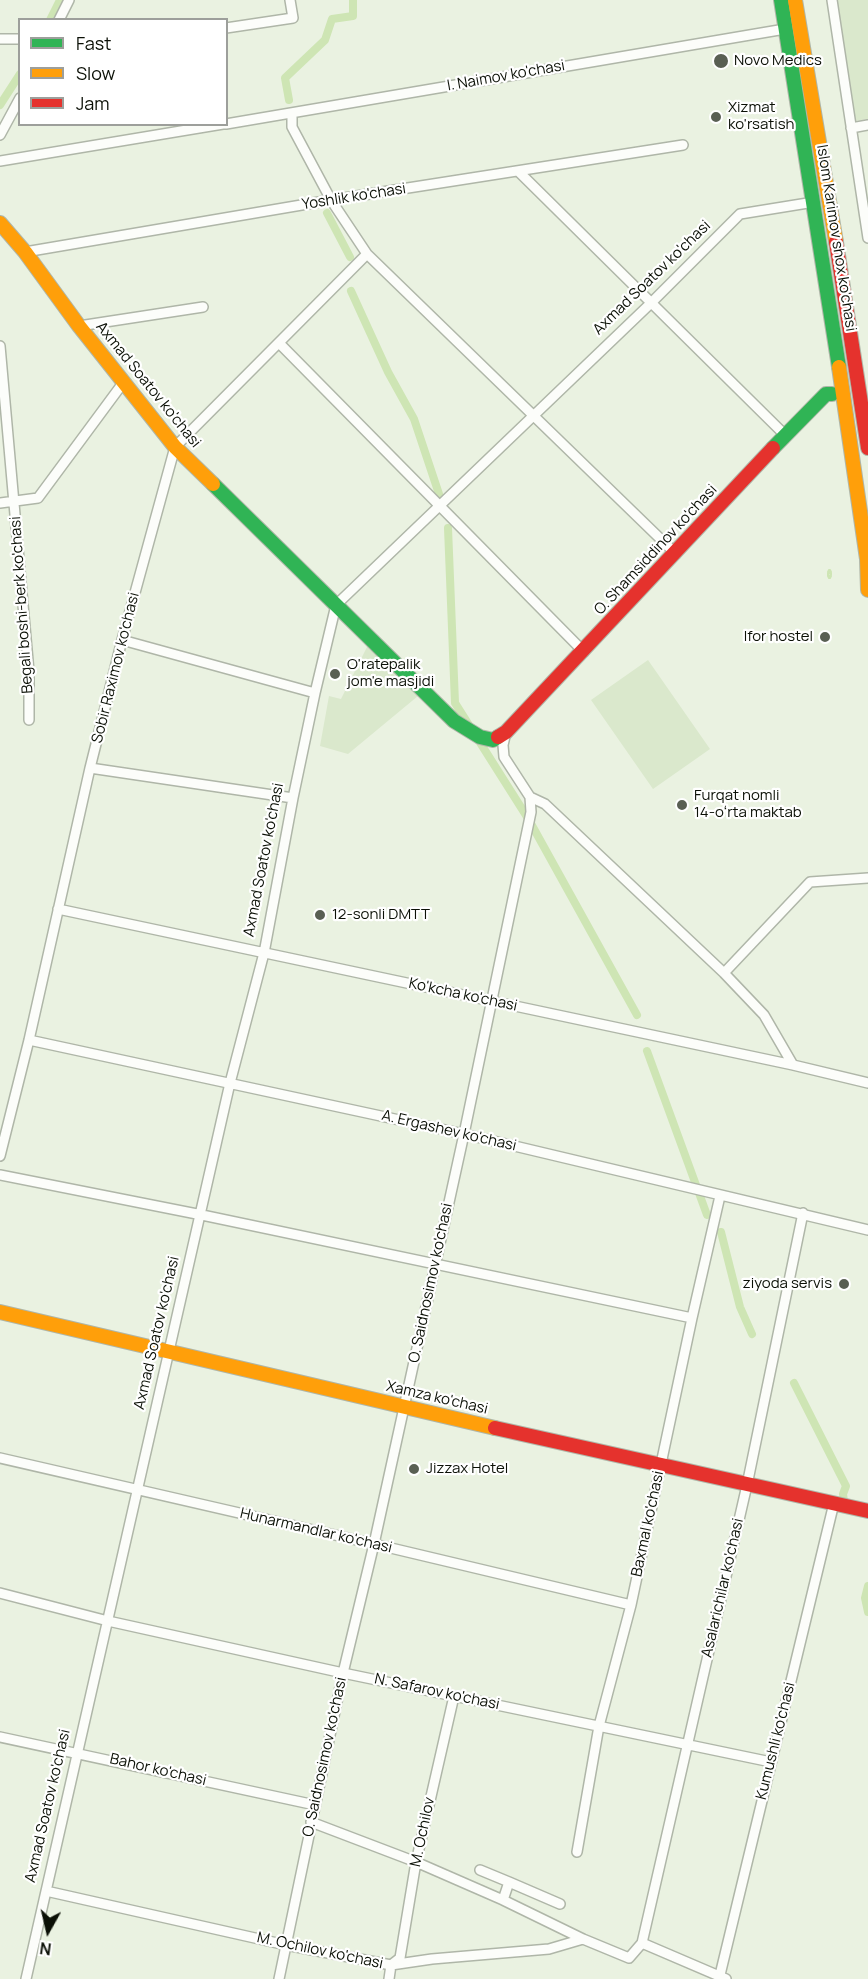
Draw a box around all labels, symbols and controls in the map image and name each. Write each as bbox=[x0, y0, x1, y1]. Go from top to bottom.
legend bbox=[18, 18, 228, 126]
text: Fast bbox=[76, 31, 111, 55]
marker: Novo Medics bbox=[712, 52, 730, 70]
place label: Novo Medics bbox=[734, 52, 822, 70]
street label: I. Naimov ko'chasi bbox=[446, 57, 566, 95]
text: Slow bbox=[76, 61, 115, 85]
text: Jam bbox=[76, 91, 110, 115]
place label: Xizmat ko'rsatish bbox=[728, 99, 795, 134]
marker: Xizmat ko'rsatish bbox=[709, 110, 723, 124]
street label: Islom Karimov shox ko'chasi bbox=[812, 143, 860, 333]
street label: Yoshlik ko'chasi bbox=[301, 180, 407, 214]
street label: Axmad Soatov ko'chasi bbox=[589, 217, 715, 339]
street label: Axmad Soatov ko'chasi bbox=[92, 319, 204, 451]
street label: O. Shamsiddinov ko'chasi bbox=[591, 481, 721, 619]
street label: Begali boshi-berk ko'chasi bbox=[7, 516, 37, 694]
street label: Sobir Raximov ko'chasi bbox=[89, 591, 143, 745]
place label: Ifor hostel bbox=[744, 628, 813, 646]
marker: Ifor hostel bbox=[818, 630, 832, 644]
place label: O'ratepalik jom'e masjidi bbox=[347, 656, 434, 691]
marker: O'ratepalik jom'e masjidi bbox=[328, 667, 342, 681]
street label: Axmad Soatov ko'chasi bbox=[240, 781, 288, 939]
place label: Furqat nomli 14-oʻrta maktab bbox=[694, 787, 802, 822]
marker: Furqat nomli 14-oʻrta maktab bbox=[675, 798, 689, 812]
place label: 12-sonli DMTT bbox=[332, 906, 430, 924]
marker: 12-sonli DMTT bbox=[313, 908, 327, 922]
street label: Ko'kcha ko'chasi bbox=[407, 975, 519, 1015]
street label: A. Ergashev ko'chasi bbox=[380, 1107, 518, 1155]
street label: O. Saidnosimov ko'chasi bbox=[405, 1202, 457, 1364]
street label: Axmad Soatov ko'chasi bbox=[131, 1255, 183, 1411]
place label: ziyoda servis bbox=[743, 1275, 832, 1293]
marker: ziyoda servis bbox=[837, 1277, 851, 1291]
street label: Xamza ko'chasi bbox=[384, 1378, 490, 1418]
place label: Jizzax Hotel bbox=[426, 1460, 508, 1478]
marker: Jizzax Hotel bbox=[407, 1462, 421, 1476]
street label: Baxmal ko'chasi bbox=[628, 1469, 668, 1579]
street label: Hunarmandlar ko'chasi bbox=[238, 1505, 394, 1557]
street label: Asalarichilar ko'chasi bbox=[698, 1517, 748, 1659]
street label: N. Safarov ko'chasi bbox=[373, 1670, 501, 1714]
street label: O. Saidnosimov ko'chasi bbox=[299, 1676, 351, 1838]
street label: Kumushli ko'chasi bbox=[753, 1680, 799, 1802]
street label: Axmad Soatov ko'chasi bbox=[22, 1728, 74, 1884]
street label: Bahor ko'chasi bbox=[108, 1750, 208, 1790]
street label: M. Ochilov bbox=[407, 1796, 439, 1868]
north arrow bbox=[18, 1901, 78, 1961]
street label: M. Ochilov ko'chasi bbox=[255, 1929, 385, 1973]
text: N bbox=[38, 1937, 53, 1961]

